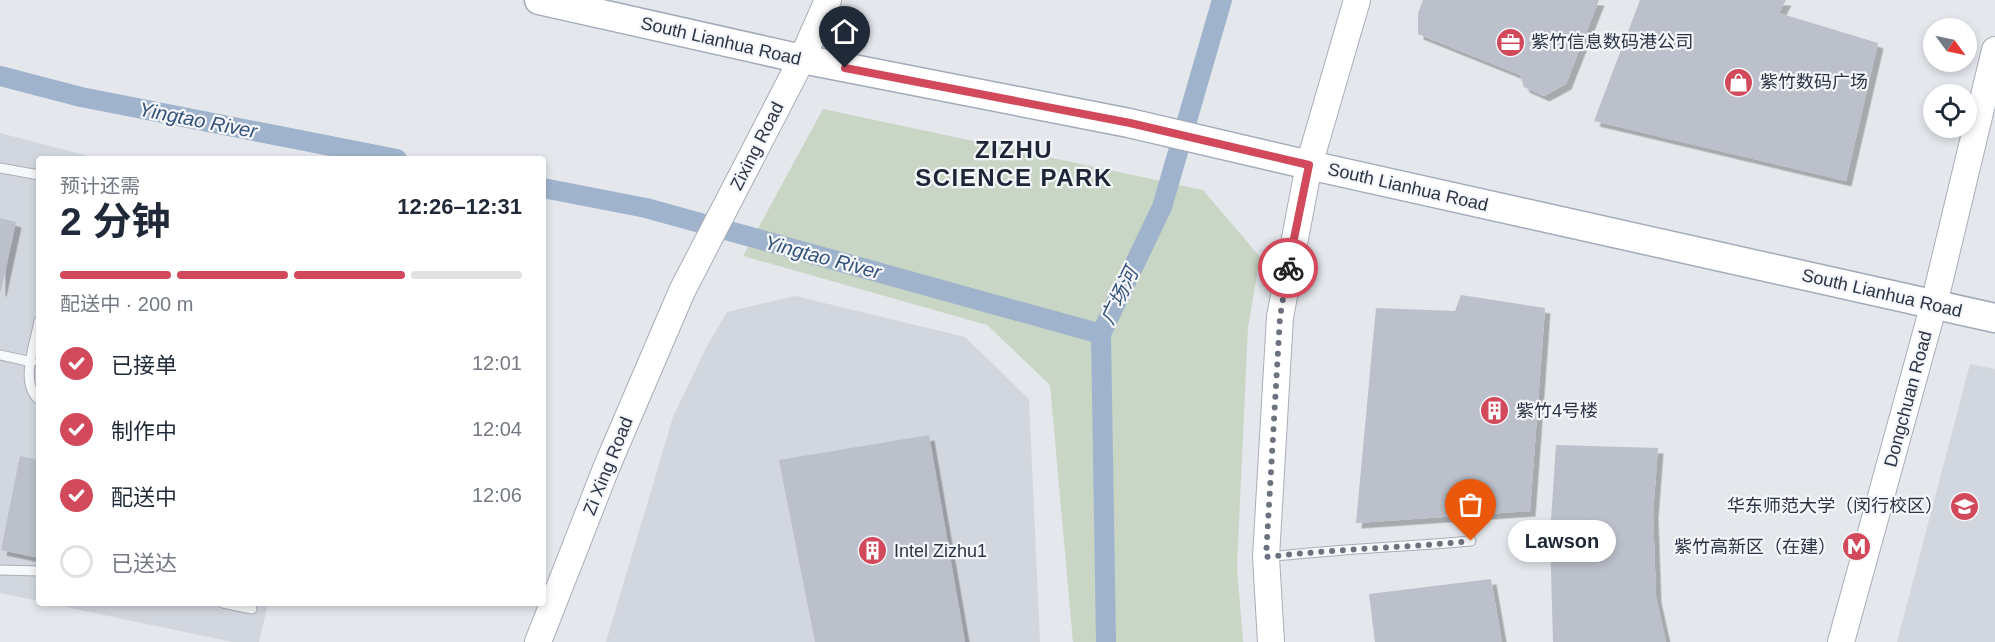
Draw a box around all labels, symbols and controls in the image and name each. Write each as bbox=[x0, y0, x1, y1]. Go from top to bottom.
pin bbox=[819, 6, 870, 68]
street label: South Lianhua Road bbox=[639, 13, 803, 69]
icon: home bbox=[828, 15, 861, 48]
north arrow bbox=[1923, 18, 1977, 72]
map controls bbox=[1923, 18, 1977, 138]
office icon: 紫竹信息数码港公司 bbox=[1494, 26, 1526, 58]
place label: 紫竹信息数码港公司 bbox=[1531, 32, 1693, 52]
shop icon: 紫竹数码广场 bbox=[1723, 66, 1755, 98]
place label: 紫竹数码广场 bbox=[1760, 72, 1868, 92]
button: locate bbox=[1923, 84, 1977, 138]
water label: Yingtao River bbox=[137, 98, 260, 142]
street label: Zixing Road bbox=[726, 99, 788, 193]
district label: ZIZHU SCIENCE PARK bbox=[915, 136, 1113, 191]
street label: South Lianhua Road bbox=[1326, 159, 1490, 215]
text: 预计还需 bbox=[60, 175, 140, 197]
text: 12:26–12:31 bbox=[397, 194, 522, 219]
text: 2 分钟 bbox=[60, 200, 171, 243]
water label: Yingtao River bbox=[762, 231, 885, 283]
courier bbox=[1258, 238, 1318, 298]
icon: bike bbox=[1272, 252, 1305, 285]
water label: 广场河 bbox=[1096, 261, 1144, 328]
street label: South Lianhua Road bbox=[1800, 265, 1964, 321]
text: 配送中 · 200 m bbox=[60, 293, 193, 315]
street label: Dongchuan Road bbox=[1880, 329, 1936, 469]
icon: check bbox=[60, 347, 93, 380]
text: 12:01 bbox=[472, 352, 522, 374]
text: 已接单 bbox=[111, 353, 177, 378]
building icon: 紫竹4号楼 bbox=[1479, 395, 1511, 427]
place label: 紫竹4号楼 bbox=[1516, 401, 1598, 421]
icon: check bbox=[60, 413, 93, 446]
street label: Zi Xing Road bbox=[579, 414, 637, 518]
text: 12:04 bbox=[472, 418, 522, 440]
text: 制作中 bbox=[111, 419, 177, 444]
icon: check bbox=[60, 479, 93, 512]
pin bbox=[1445, 479, 1496, 541]
text: 12:06 bbox=[472, 484, 522, 506]
text: 配送中 bbox=[111, 485, 177, 510]
icon: bag bbox=[1454, 488, 1487, 521]
school or university icon: 华东师范大学（闵行校区） bbox=[1948, 490, 1980, 522]
place label: 华东师范大学（闵行校区） bbox=[1727, 496, 1943, 516]
callout: Lawson bbox=[1507, 520, 1615, 562]
text: Lawson bbox=[1525, 530, 1599, 552]
metro station icon: 紫竹高新区（在建） bbox=[1841, 531, 1873, 563]
building icon: Intel Zizhu1 bbox=[857, 535, 889, 567]
place label: 紫竹高新区（在建） bbox=[1674, 537, 1836, 557]
place label: Intel Zizhu1 bbox=[894, 541, 987, 561]
text: 已送达 bbox=[111, 551, 177, 576]

